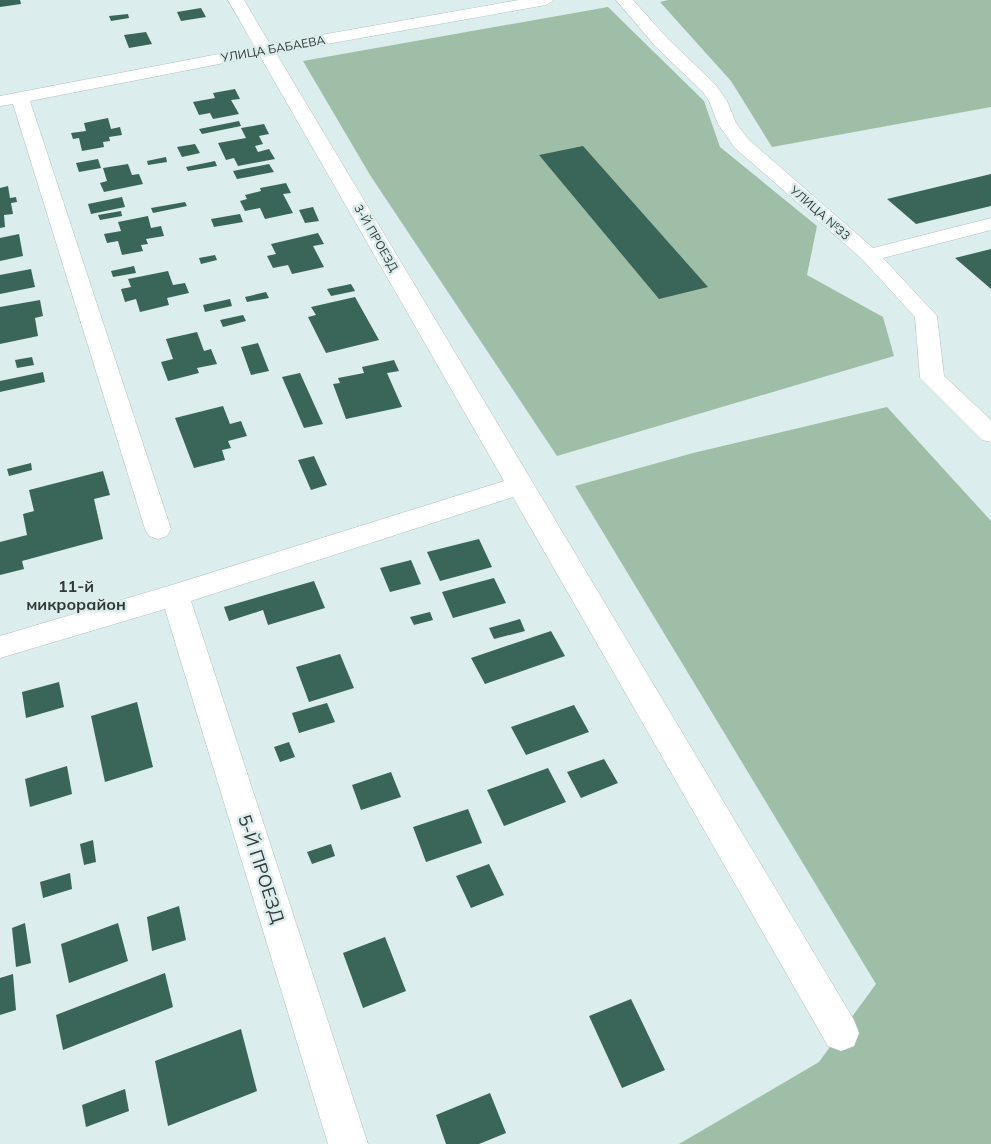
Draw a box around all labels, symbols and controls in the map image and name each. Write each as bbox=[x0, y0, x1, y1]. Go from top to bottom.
street label: УЛИЦА БАБАЕВА bbox=[219, 32, 326, 65]
street label: УЛИЦА №33 bbox=[786, 182, 854, 243]
street label: 3-Й ПРОЕЗД bbox=[351, 201, 402, 274]
district label: 11-й микрорайон bbox=[26, 576, 126, 614]
street label: 5-Й ПРОЕЗД bbox=[233, 812, 290, 927]

